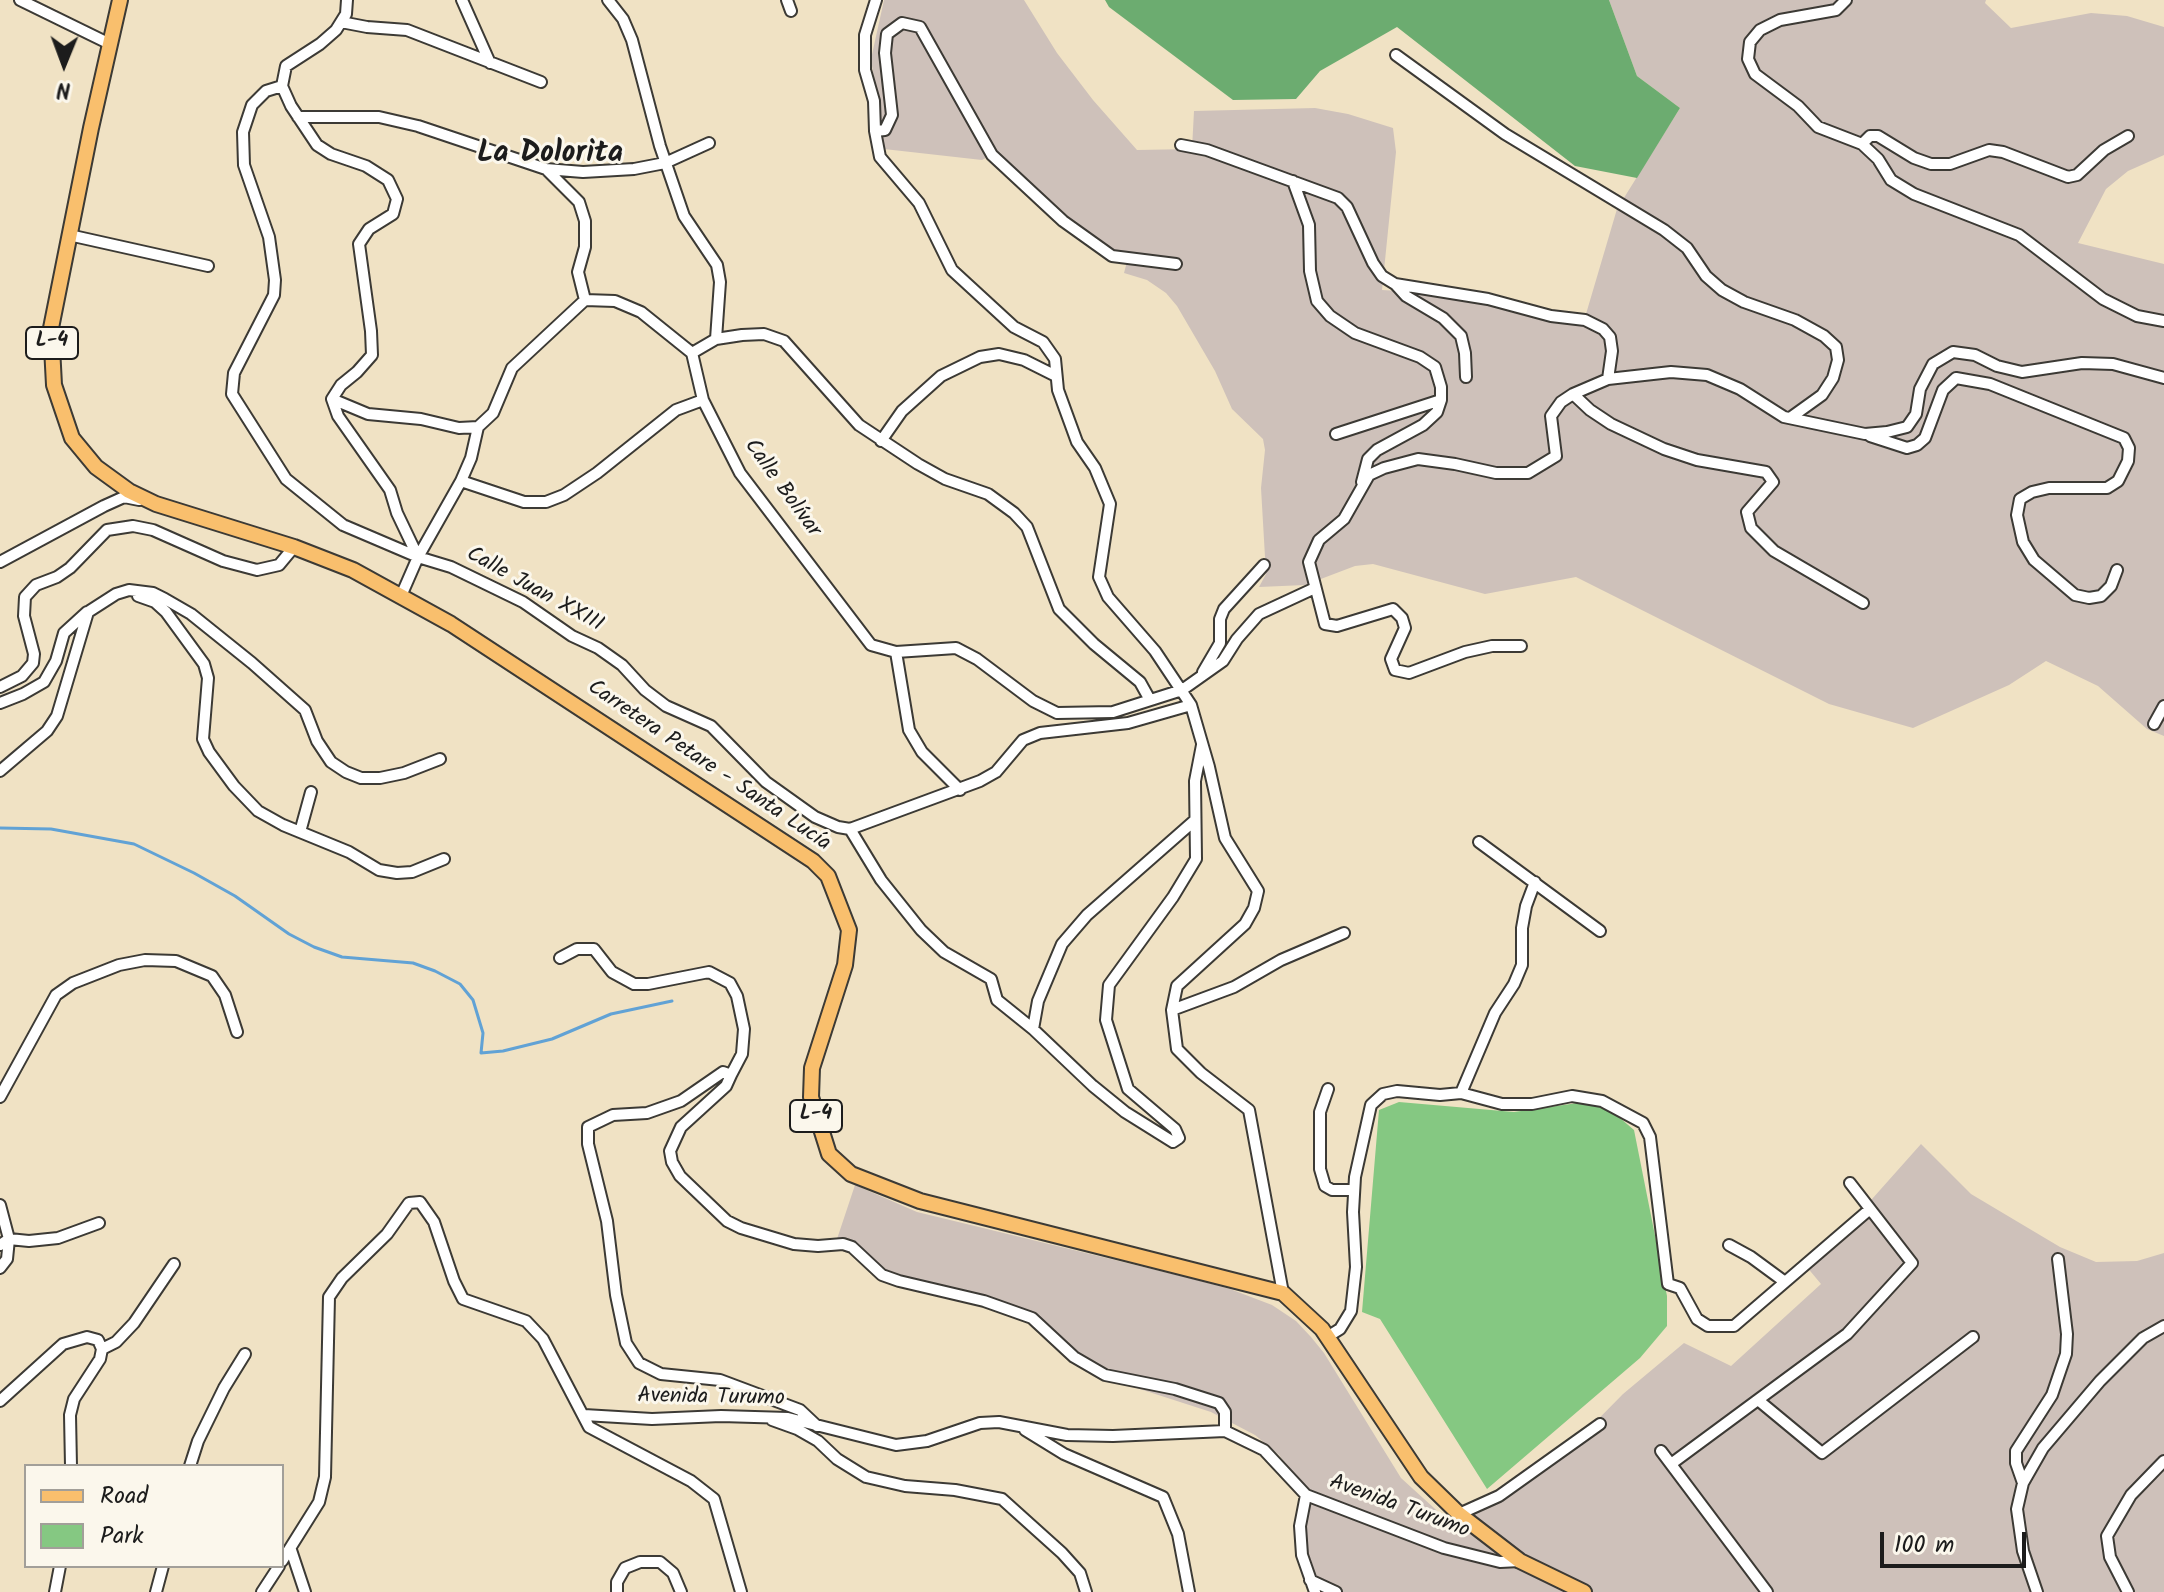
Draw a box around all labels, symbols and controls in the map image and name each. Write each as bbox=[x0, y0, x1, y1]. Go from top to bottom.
north arrow bbox=[24, 24, 104, 104]
text: N bbox=[56, 71, 71, 106]
district label: La Dolorita bbox=[477, 138, 623, 174]
road number: L-4 bbox=[26, 327, 78, 359]
street label: Calle Bolívar bbox=[737, 435, 825, 543]
street label: Calle Juan XXIII bbox=[461, 542, 607, 640]
street label: Carretera Petare - Santa Lucía bbox=[581, 676, 835, 858]
road number: L-4 bbox=[790, 1100, 842, 1132]
street label: Avenida Turumo bbox=[637, 1385, 785, 1413]
legend bbox=[24, 1464, 284, 1568]
street label: Avenida Turumo bbox=[1325, 1470, 1473, 1546]
text: Road bbox=[100, 1477, 148, 1516]
scale bar bbox=[1884, 1516, 2030, 1566]
text: Park bbox=[100, 1517, 144, 1556]
text: 100 m bbox=[1894, 1526, 1954, 1565]

